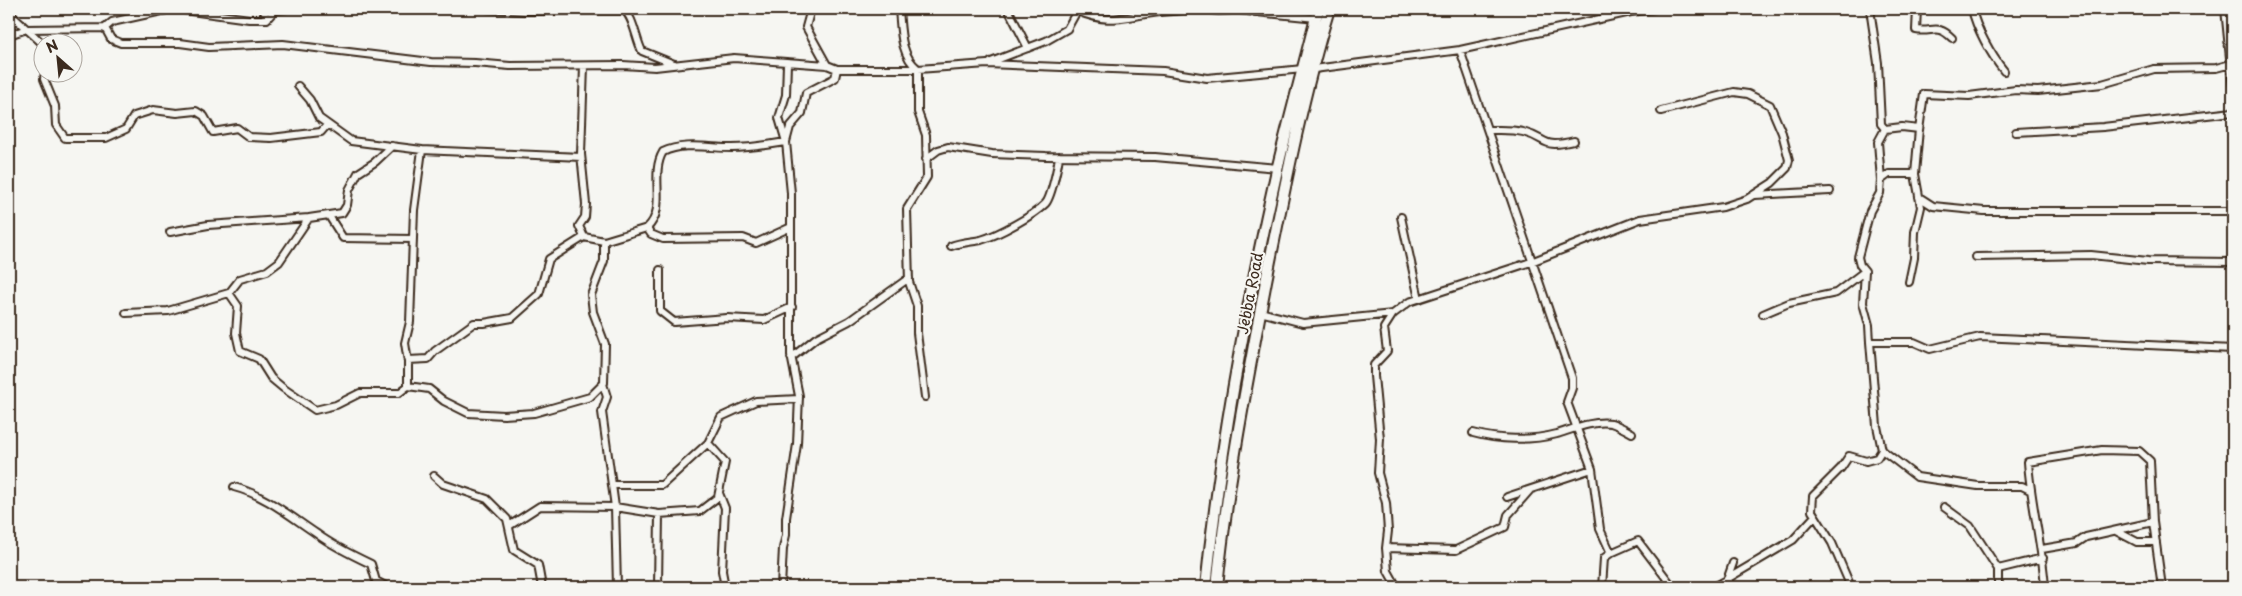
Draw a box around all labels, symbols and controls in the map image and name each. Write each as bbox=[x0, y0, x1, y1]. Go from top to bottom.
north arrow bbox=[32, 32, 82, 82]
text: N bbox=[42, 34, 62, 58]
street label: Jebba Road bbox=[1230, 250, 1268, 336]

